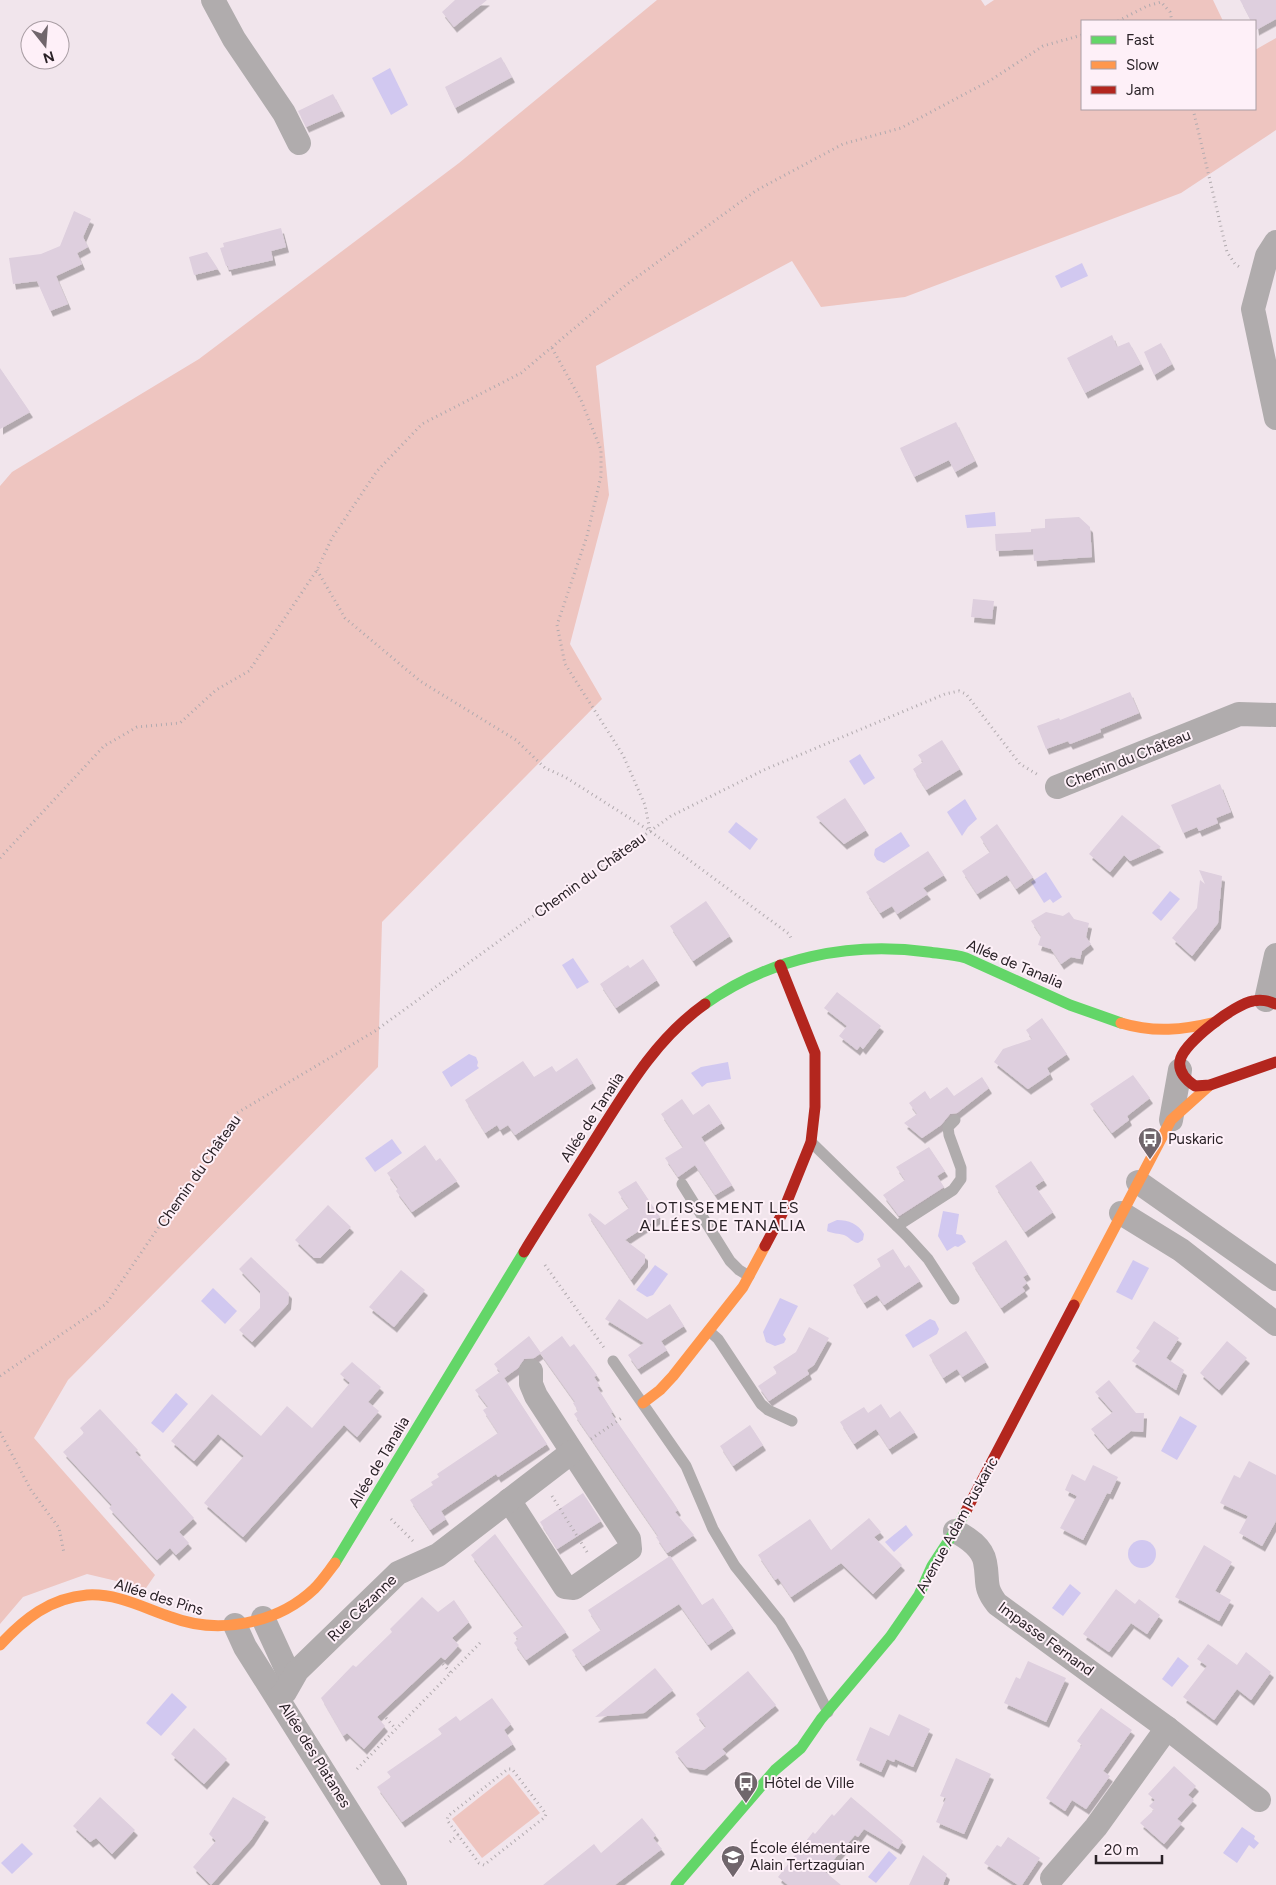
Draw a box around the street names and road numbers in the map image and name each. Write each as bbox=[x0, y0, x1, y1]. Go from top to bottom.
street label: Chemin du Château bbox=[1063, 726, 1193, 792]
street label: Chemin du Château bbox=[531, 829, 649, 921]
street label: Allée de Tanalia bbox=[964, 936, 1066, 992]
street label: Allée de Tanalia bbox=[556, 1069, 628, 1165]
street label: Chemin du Château bbox=[153, 1111, 245, 1231]
street label: Allée de Tanalia bbox=[345, 1413, 413, 1511]
street label: Avenue Adam Puskaric bbox=[912, 1454, 1002, 1596]
street label: Rue Cézanne bbox=[324, 1571, 400, 1645]
street label: Allée des Pins bbox=[112, 1575, 206, 1619]
street label: Impasse Fernand bbox=[995, 1598, 1097, 1680]
street label: Allée des Platanes bbox=[275, 1699, 355, 1811]

